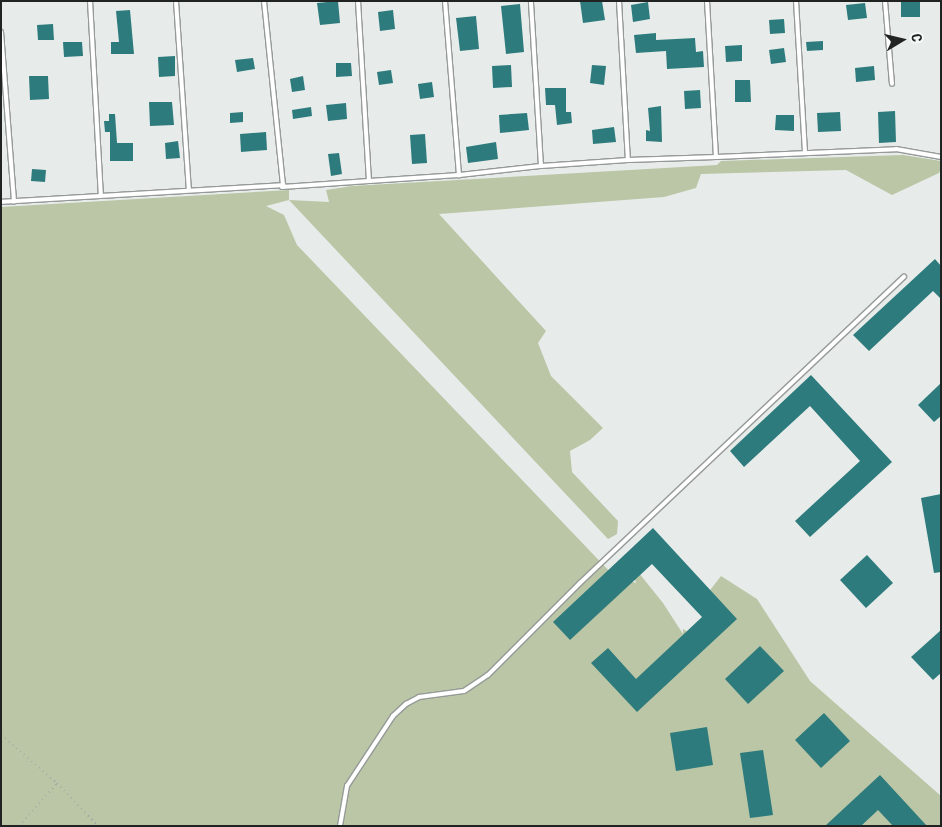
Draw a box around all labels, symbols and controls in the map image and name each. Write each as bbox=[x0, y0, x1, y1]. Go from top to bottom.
north arrow bbox=[877, 15, 927, 65]
text: С bbox=[908, 32, 925, 43]

